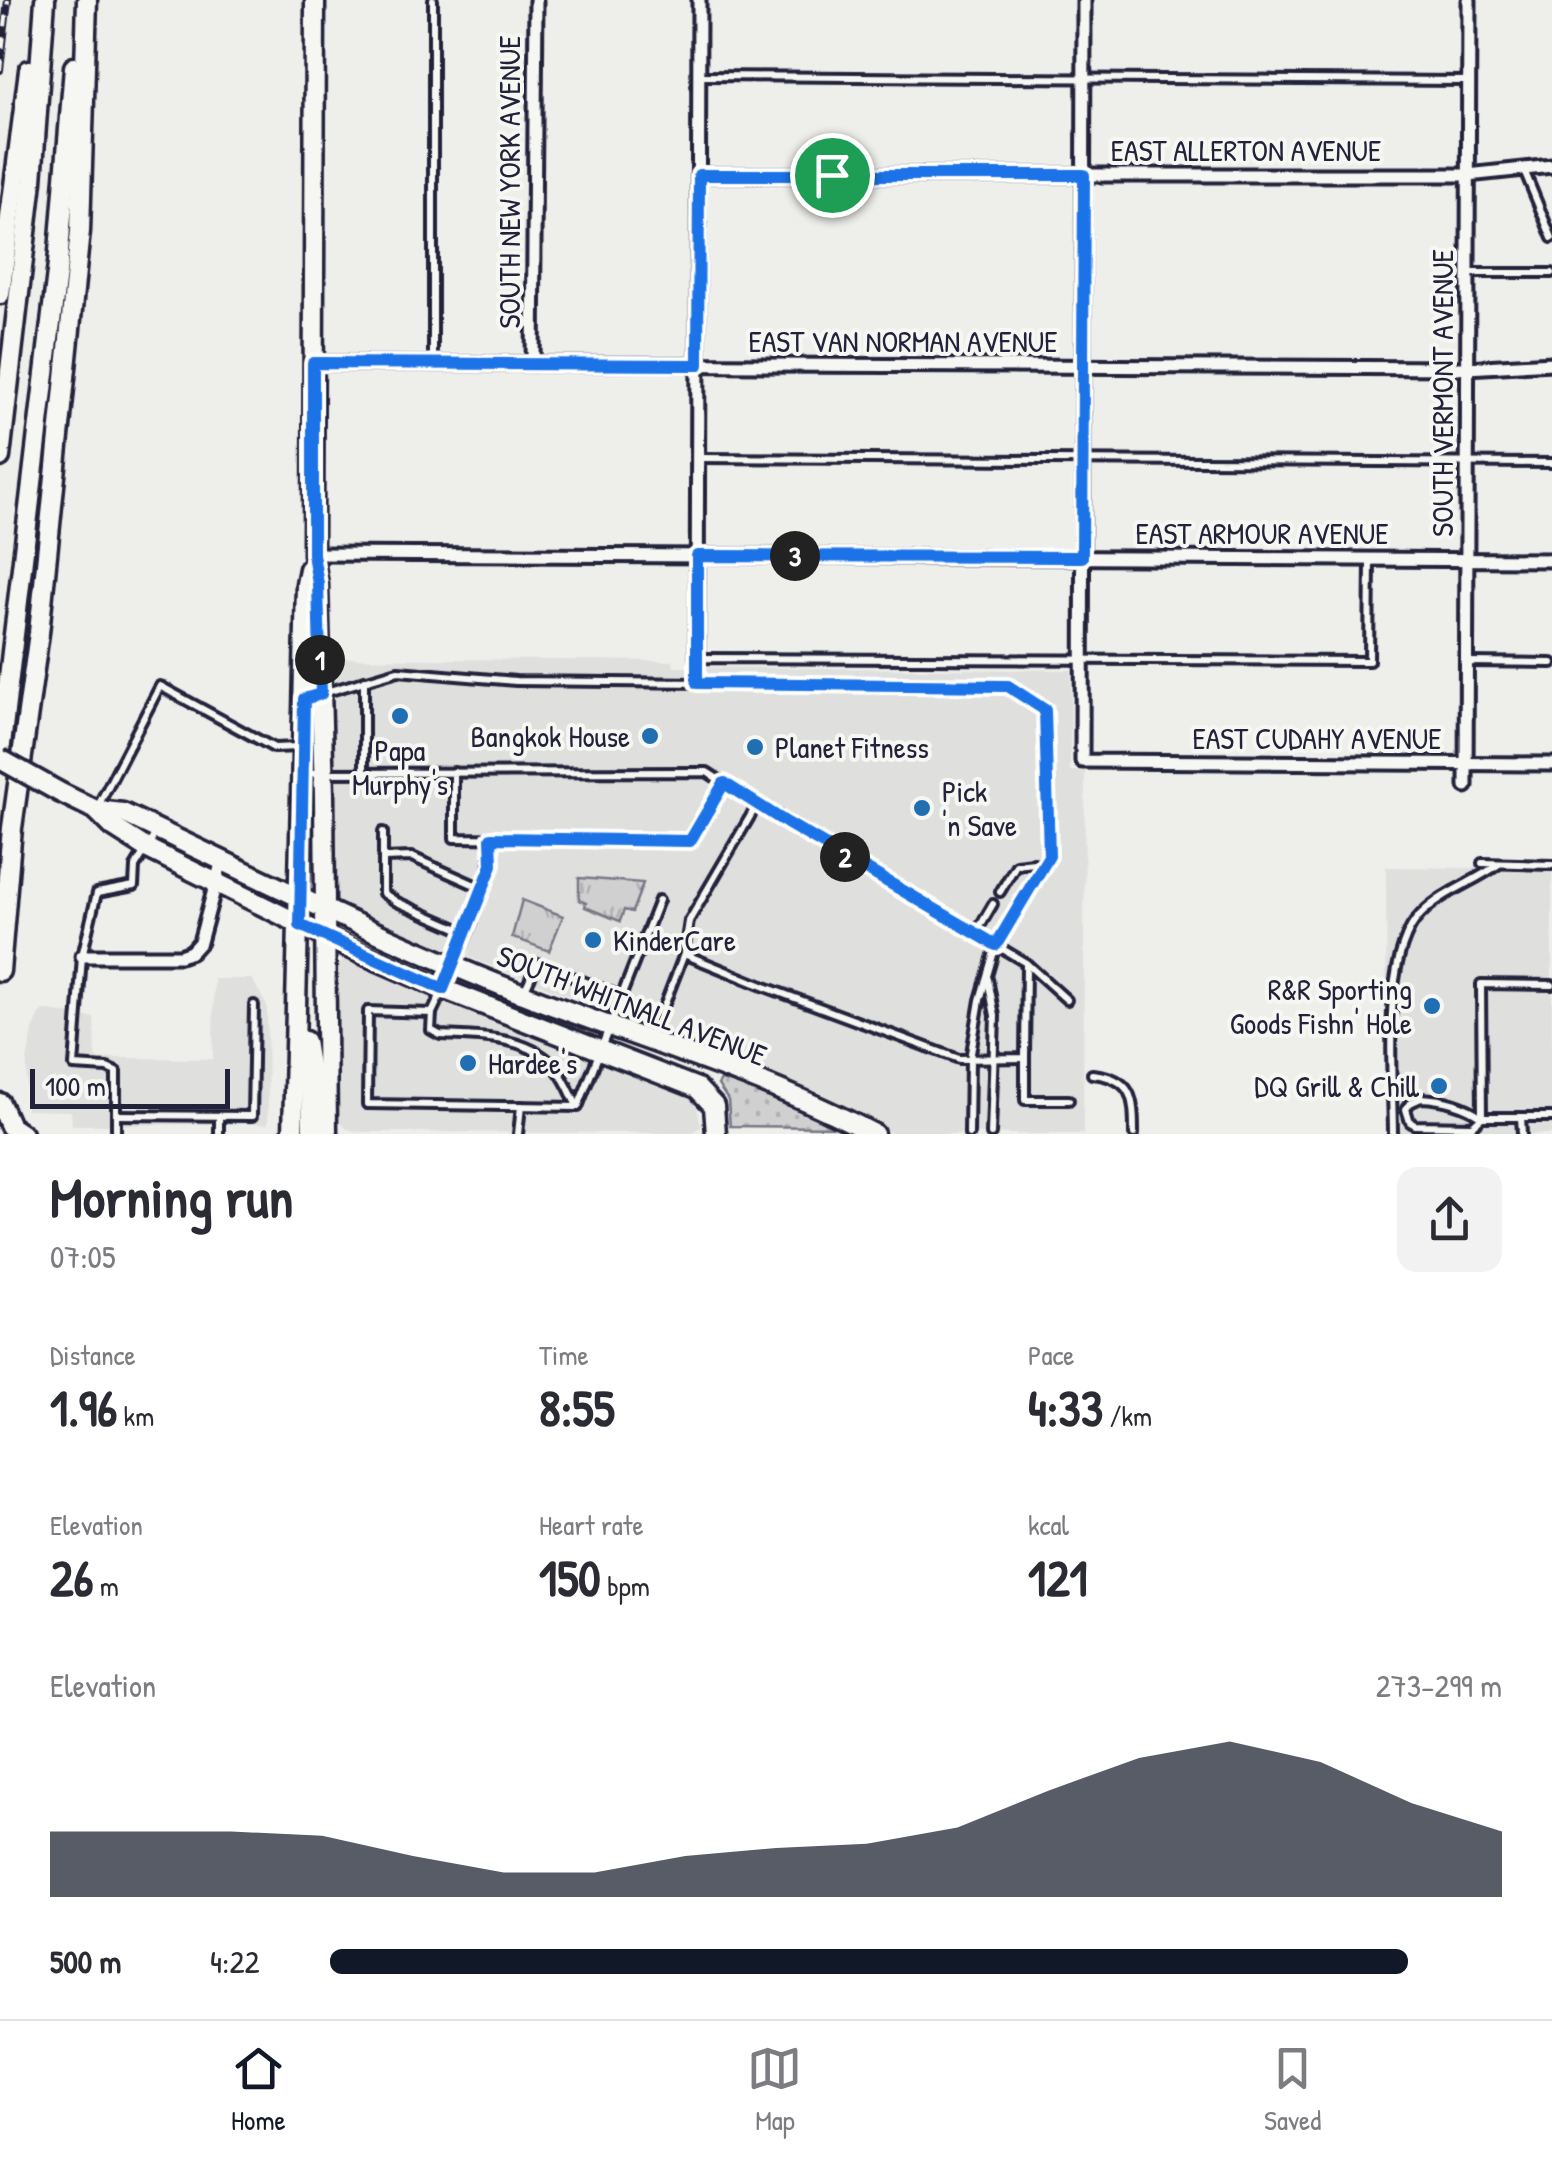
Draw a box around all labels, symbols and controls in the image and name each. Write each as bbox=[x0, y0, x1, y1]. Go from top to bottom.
street label: SOUTH NEW YORK AVENUE bbox=[489, 35, 529, 329]
street label: EAST ALLERTON AVENUE bbox=[1111, 130, 1381, 170]
pin bbox=[790, 133, 875, 218]
icon: arrive bbox=[805, 148, 860, 203]
street label: SOUTH VERMONT AVENUE bbox=[1422, 249, 1462, 537]
street label: EAST VAN NORMAN AVENUE bbox=[748, 321, 1058, 361]
street label: EAST ARMOUR AVENUE bbox=[1136, 513, 1388, 553]
pin: 3 bbox=[770, 531, 820, 581]
text: 3 bbox=[789, 537, 801, 575]
pin: 1 bbox=[295, 635, 345, 685]
text: 1 bbox=[315, 641, 325, 679]
marker: Papa Murphy's bbox=[389, 705, 411, 727]
place label: Bangkok House bbox=[471, 716, 630, 756]
street label: EAST CUDAHY AVENUE bbox=[1192, 718, 1442, 758]
marker: Bangkok House bbox=[639, 725, 661, 747]
place label: Planet Fitness bbox=[775, 727, 929, 767]
place label: Papa Murphy's bbox=[352, 730, 448, 804]
marker: Planet Fitness bbox=[744, 736, 766, 758]
place label: Pick 'n Save bbox=[942, 771, 1017, 845]
marker: Pick 'n Save bbox=[911, 797, 933, 819]
pin: 2 bbox=[820, 832, 870, 882]
text: 2 bbox=[838, 838, 852, 876]
place label: KinderCare bbox=[613, 920, 736, 960]
marker: KinderCare bbox=[582, 929, 604, 951]
street label: SOUTH WHITNALL AVENUE bbox=[491, 935, 773, 1075]
place label: R&R Sporting Goods Fishn' Hole bbox=[1230, 969, 1412, 1043]
marker: R&R Sporting Goods Fishn' Hole bbox=[1421, 995, 1443, 1017]
place label: Hardee's bbox=[488, 1043, 577, 1083]
marker: Hardee's bbox=[457, 1052, 479, 1074]
scale bar bbox=[30, 1064, 230, 1108]
place label: DQ Grill & Chill bbox=[1254, 1066, 1420, 1106]
text: 100 m bbox=[45, 1067, 106, 1105]
marker: DQ Grill & Chill bbox=[1428, 1075, 1450, 1097]
text: Morning run bbox=[50, 1160, 293, 1234]
button: share bbox=[1397, 1167, 1502, 1272]
text: 07:05 bbox=[50, 1235, 115, 1278]
text: Distance bbox=[50, 1336, 136, 1374]
text: Time bbox=[539, 1336, 589, 1374]
text: Pace bbox=[1028, 1336, 1074, 1374]
text: 1.96 bbox=[50, 1374, 117, 1442]
text: 8:55 bbox=[539, 1374, 615, 1442]
text: 4:33 bbox=[1028, 1374, 1103, 1442]
text: km bbox=[117, 1397, 154, 1435]
text: /km bbox=[1103, 1397, 1152, 1435]
text: Elevation bbox=[50, 1506, 143, 1544]
text: Heart rate bbox=[539, 1506, 644, 1544]
text: kcal bbox=[1028, 1506, 1069, 1544]
text: 26 bbox=[50, 1544, 93, 1612]
text: 150 bbox=[539, 1544, 601, 1612]
text: 121 bbox=[1028, 1544, 1088, 1612]
text: m bbox=[93, 1567, 119, 1605]
text: bpm bbox=[601, 1567, 650, 1605]
text: Elevation bbox=[50, 1664, 156, 1707]
text: 273–299 m bbox=[1376, 1664, 1502, 1707]
text: 500 m bbox=[50, 1940, 121, 1983]
text: 4:22 bbox=[210, 1940, 259, 1983]
tab: Home bbox=[231, 2041, 286, 2139]
tab: Map bbox=[747, 2041, 802, 2139]
tab: Saved bbox=[1264, 2041, 1321, 2139]

